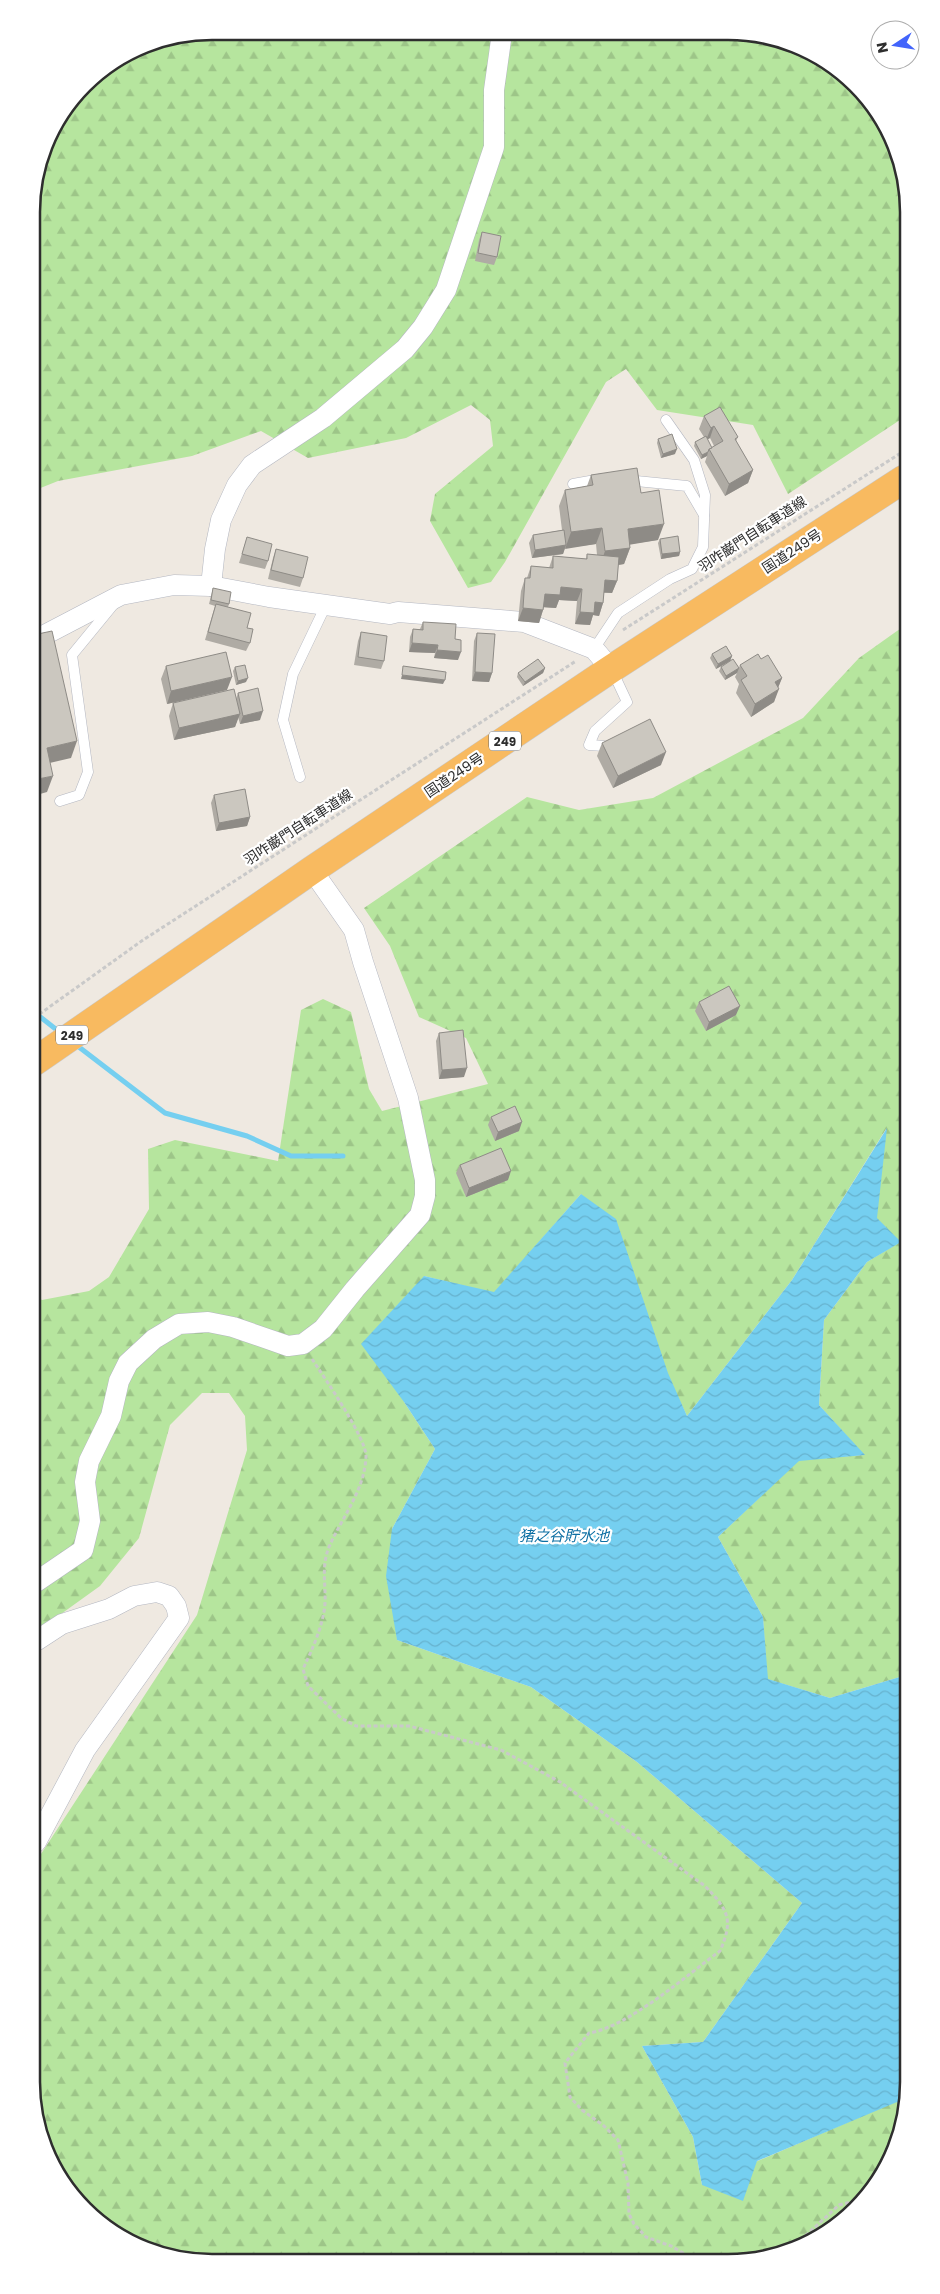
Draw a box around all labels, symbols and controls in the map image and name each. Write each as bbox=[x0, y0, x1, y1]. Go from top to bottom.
north arrow bbox=[870, 20, 920, 70]
text: N bbox=[871, 40, 893, 55]
street label: 羽咋巌門自転車道線 bbox=[694, 491, 810, 577]
street label: 国道249号 bbox=[758, 524, 826, 578]
road number: 249 bbox=[489, 731, 521, 750]
street label: 国道249号 bbox=[420, 748, 488, 802]
street label: 羽咋巌門自転車道線 bbox=[240, 784, 356, 870]
road number: 249 bbox=[56, 1026, 88, 1044]
water label: 猪之谷貯水池 bbox=[519, 1525, 611, 1546]

